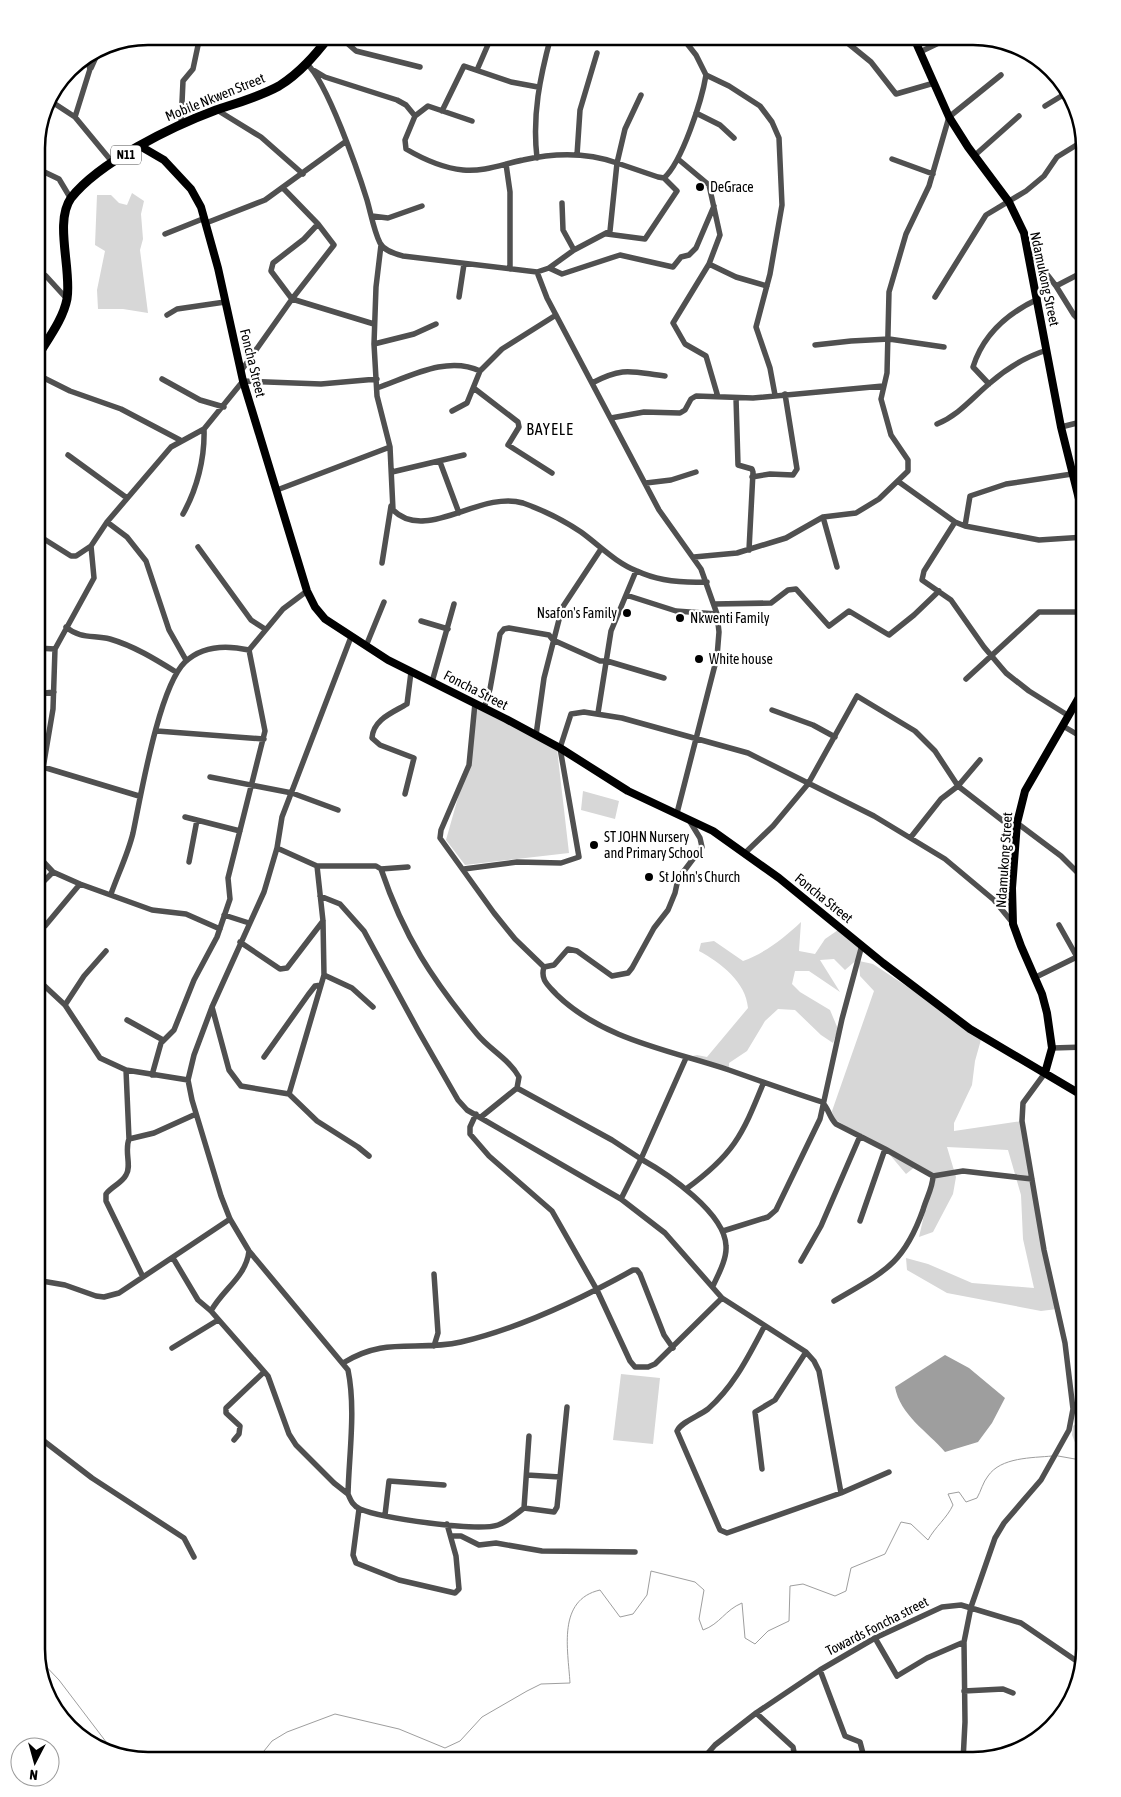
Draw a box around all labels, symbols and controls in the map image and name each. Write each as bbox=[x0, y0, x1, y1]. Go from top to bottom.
street label: Mobile Nkwen Street bbox=[163, 70, 267, 124]
road number: N11 bbox=[111, 146, 141, 164]
place label: DeGrace bbox=[710, 179, 754, 195]
marker: DeGrace bbox=[694, 181, 706, 193]
street label: Ndamukong Street bbox=[1027, 230, 1063, 328]
street label: Foncha Street bbox=[237, 327, 269, 399]
district label: BAYELE bbox=[526, 420, 574, 438]
place label: Nsafon's Family bbox=[537, 605, 617, 621]
marker: Nsafon's Family bbox=[621, 607, 633, 619]
place label: Nkwenti Family bbox=[690, 610, 770, 626]
marker: Nkwenti Family bbox=[674, 612, 686, 624]
place label: White house bbox=[709, 651, 773, 667]
marker: White house bbox=[693, 653, 705, 665]
street label: Foncha Street bbox=[441, 667, 511, 713]
street label: Ndamukong Street bbox=[993, 811, 1015, 909]
place label: ST JOHN Nursery and Primary School bbox=[604, 829, 703, 861]
marker: ST JOHN Nursery and Primary School bbox=[588, 839, 600, 851]
place label: St John's Church bbox=[659, 869, 740, 885]
street label: Foncha Street bbox=[792, 870, 856, 926]
marker: St John's Church bbox=[643, 871, 655, 883]
street label: Towards Foncha street bbox=[823, 1593, 931, 1659]
north arrow bbox=[10, 1737, 60, 1787]
text: N bbox=[29, 1767, 39, 1783]

